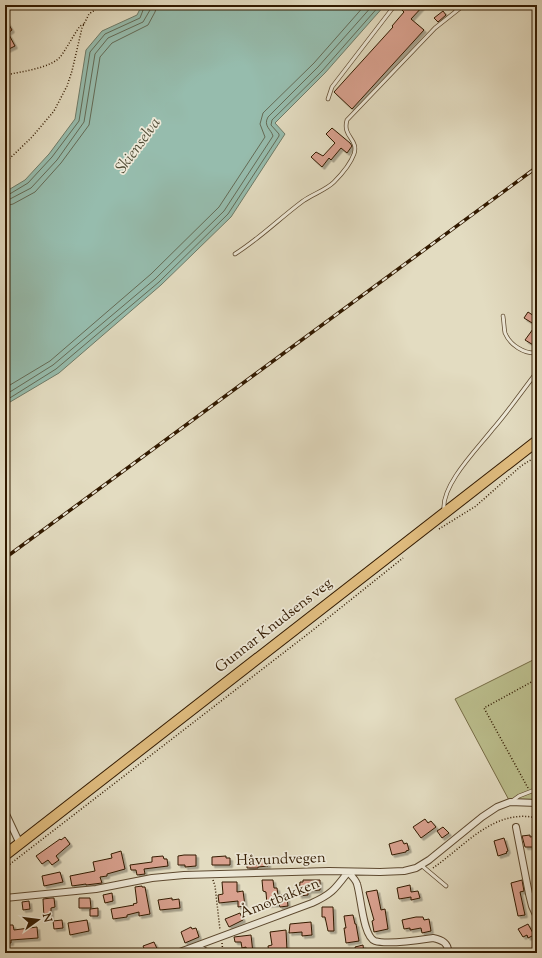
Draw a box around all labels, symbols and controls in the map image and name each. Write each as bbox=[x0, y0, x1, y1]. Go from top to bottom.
water label: Skienselva bbox=[111, 113, 167, 179]
street label: Gunnar Knudsens veg bbox=[211, 574, 337, 678]
street label: Håvundvegen bbox=[236, 848, 326, 872]
street label: Åmotbakken bbox=[236, 872, 323, 925]
north arrow bbox=[18, 900, 58, 940]
text: N bbox=[38, 911, 56, 924]

